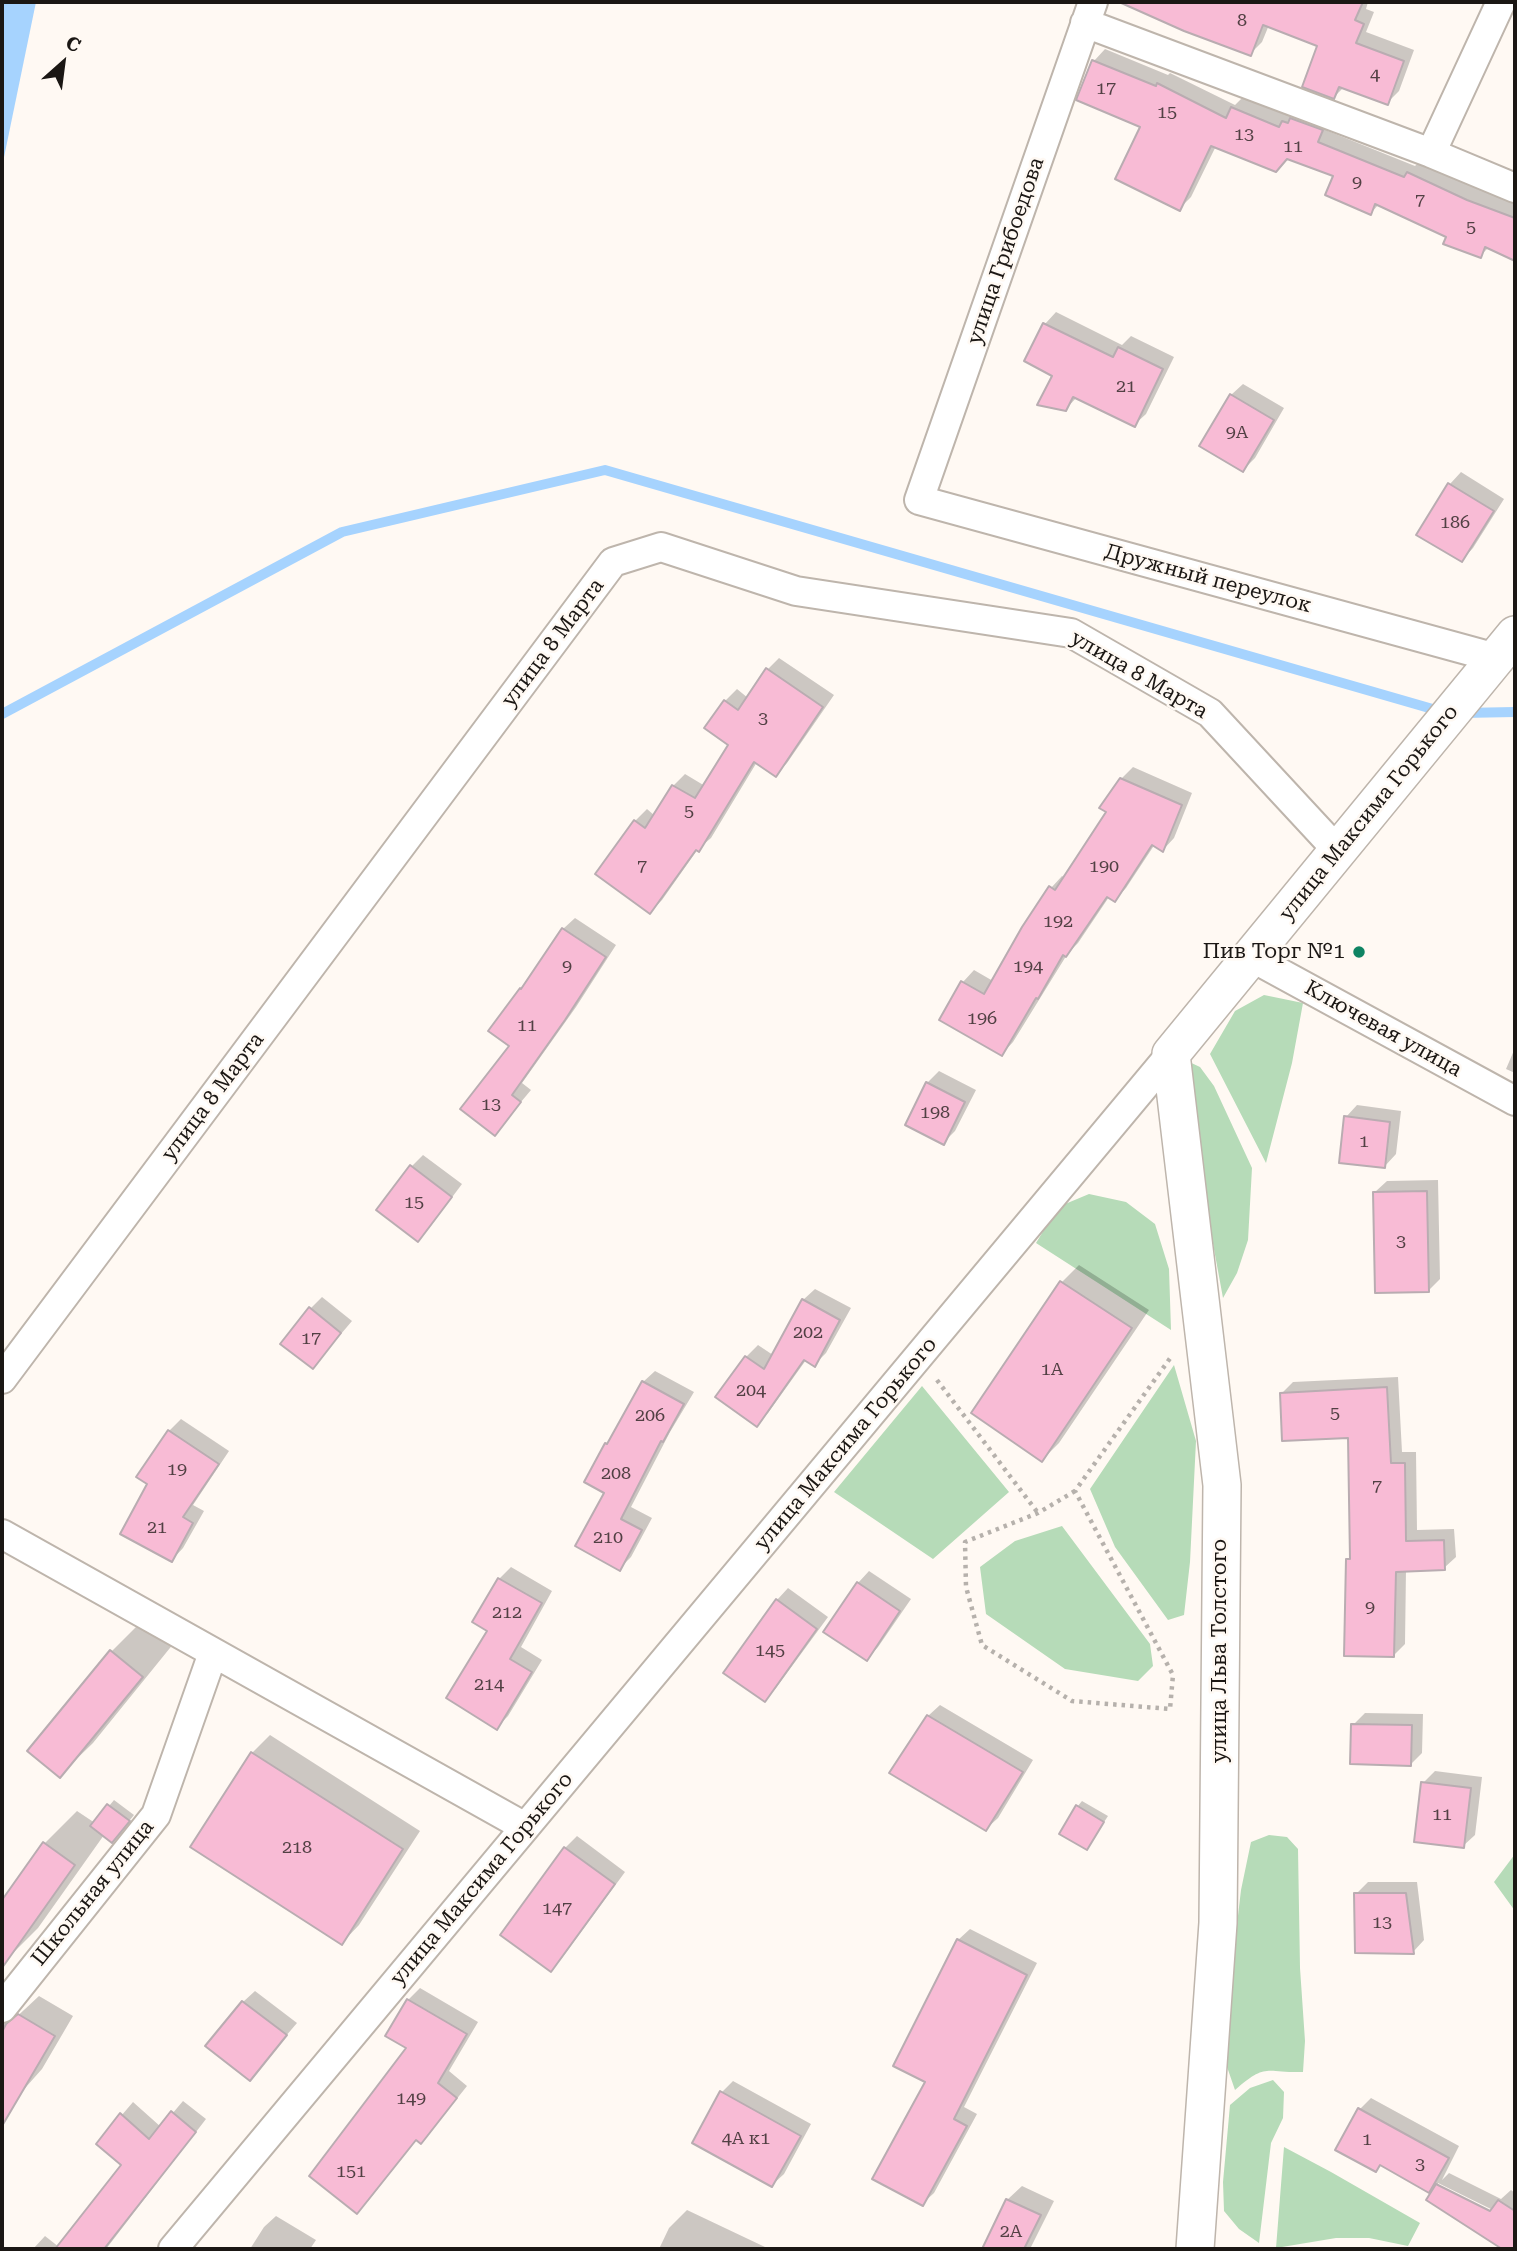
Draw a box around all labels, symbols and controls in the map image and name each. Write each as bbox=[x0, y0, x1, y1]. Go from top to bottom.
house number: 8 bbox=[1237, 10, 1247, 32]
north arrow bbox=[28, 28, 98, 98]
text: С bbox=[62, 31, 84, 57]
house number: 4 bbox=[1370, 64, 1380, 86]
house number: 17 bbox=[1096, 78, 1116, 100]
house number: 15 bbox=[1157, 102, 1177, 124]
house number: 13 bbox=[1234, 124, 1254, 146]
house number: 11 bbox=[1283, 136, 1303, 158]
street label: улица Грибоедова bbox=[962, 154, 1050, 348]
house number: 9 bbox=[1352, 172, 1362, 194]
house number: 7 bbox=[1415, 190, 1425, 212]
house number: 5 bbox=[1466, 217, 1476, 239]
house number: 21 bbox=[1116, 376, 1136, 398]
house number: 9А bbox=[1226, 422, 1248, 444]
house number: 186 bbox=[1440, 512, 1470, 534]
street label: Дружный переулок bbox=[1102, 539, 1314, 619]
street label: улица 8 Марта bbox=[497, 574, 609, 712]
street label: улица 8 Марта bbox=[1066, 626, 1212, 724]
street label: улица Максима Горького bbox=[1274, 700, 1464, 926]
house number: 3 bbox=[758, 708, 768, 730]
house number: 5 bbox=[684, 801, 694, 823]
house number: 7 bbox=[637, 856, 647, 878]
house number: 190 bbox=[1089, 856, 1119, 878]
house number: 192 bbox=[1043, 911, 1073, 933]
place label: Пив Торг №1 bbox=[1203, 939, 1345, 965]
marker: Пив Торг №1 bbox=[1351, 944, 1367, 960]
house number: 9 bbox=[562, 956, 572, 978]
house number: 194 bbox=[1013, 956, 1043, 978]
street label: Ключевая улица bbox=[1300, 975, 1466, 1083]
house number: 196 bbox=[967, 1008, 997, 1030]
house number: 11 bbox=[517, 1015, 537, 1037]
street label: улица 8 Марта bbox=[157, 1028, 269, 1166]
house number: 13 bbox=[481, 1094, 501, 1116]
house number: 198 bbox=[920, 1102, 950, 1124]
house number: 1 bbox=[1359, 1131, 1369, 1153]
house number: 15 bbox=[404, 1192, 424, 1214]
house number: 3 bbox=[1396, 1231, 1406, 1253]
house number: 202 bbox=[793, 1322, 823, 1344]
house number: 17 bbox=[301, 1328, 321, 1350]
street label: улица Максима Горького bbox=[749, 1332, 943, 1556]
house number: 1А bbox=[1041, 1359, 1063, 1381]
house number: 204 bbox=[736, 1380, 766, 1402]
house number: 5 bbox=[1330, 1403, 1340, 1425]
house number: 206 bbox=[635, 1405, 665, 1427]
house number: 19 bbox=[167, 1459, 187, 1481]
house number: 208 bbox=[601, 1463, 631, 1485]
house number: 7 bbox=[1372, 1476, 1382, 1498]
house number: 21 bbox=[147, 1517, 167, 1539]
house number: 210 bbox=[593, 1527, 623, 1549]
street label: улица Льва Толстого bbox=[1207, 1539, 1233, 1763]
house number: 9 bbox=[1365, 1597, 1375, 1619]
house number: 212 bbox=[492, 1602, 522, 1624]
house number: 145 bbox=[755, 1640, 785, 1662]
house number: 214 bbox=[474, 1674, 504, 1696]
street label: улица Максима Горького bbox=[385, 1767, 579, 1991]
house number: 11 bbox=[1432, 1804, 1452, 1826]
street label: Школьная улица bbox=[26, 1815, 160, 1971]
house number: 218 bbox=[282, 1837, 312, 1859]
house number: 147 bbox=[542, 1898, 572, 1920]
house number: 13 bbox=[1372, 1912, 1392, 1934]
house number: 149 bbox=[396, 2088, 426, 2110]
house number: 4А к1 bbox=[722, 2128, 770, 2150]
house number: 1 bbox=[1362, 2129, 1372, 2151]
house number: 3 bbox=[1415, 2154, 1425, 2176]
house number: 151 bbox=[336, 2161, 366, 2183]
house number: 2А bbox=[1000, 2221, 1022, 2243]

